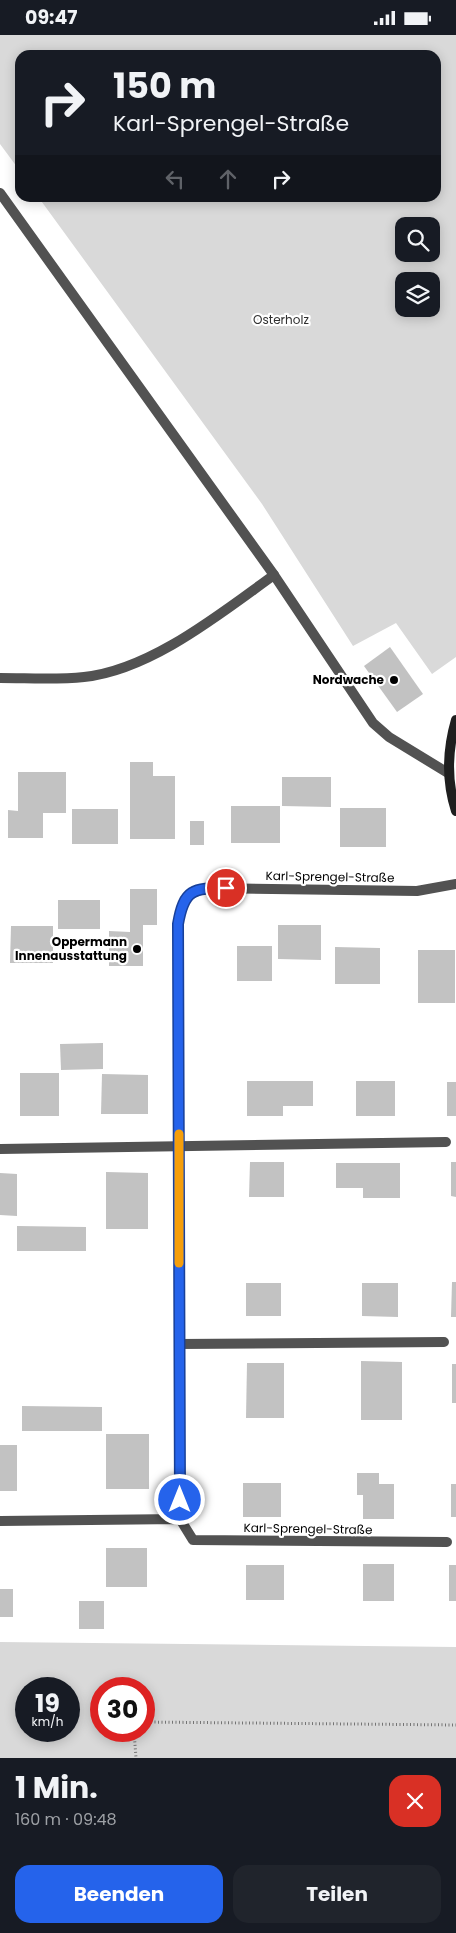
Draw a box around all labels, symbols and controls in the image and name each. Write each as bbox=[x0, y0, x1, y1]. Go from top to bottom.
text: 09:47 bbox=[25, 4, 78, 31]
text: 150 m bbox=[113, 61, 216, 110]
icon: right bbox=[30, 70, 95, 135]
text: Karl-Sprengel-Straße bbox=[113, 108, 349, 139]
icon: left bbox=[161, 165, 189, 193]
icon: ahead bbox=[214, 165, 242, 193]
icon: right bbox=[267, 165, 295, 193]
map controls bbox=[395, 217, 440, 317]
button: search bbox=[395, 217, 440, 262]
button: layers bbox=[395, 272, 440, 317]
park label: Osterholz bbox=[253, 311, 309, 328]
place label: Nordwache bbox=[313, 671, 385, 688]
marker: Nordwache bbox=[388, 674, 400, 686]
pin bbox=[205, 867, 247, 909]
street label: Karl-Sprengel-Straße bbox=[265, 867, 395, 886]
icon: arrive bbox=[212, 874, 240, 902]
place label: Oppermann Innenausstattung bbox=[15, 933, 127, 964]
marker: Oppermann Innenausstattung bbox=[131, 943, 143, 955]
position arrow bbox=[153, 1473, 205, 1525]
street label: Karl-Sprengel-Straße bbox=[243, 1519, 373, 1538]
speed limit sign: 30 bbox=[90, 1677, 155, 1742]
text: 19 bbox=[35, 1686, 60, 1721]
text: km/h bbox=[32, 1713, 63, 1730]
text: 1 Min. bbox=[15, 1766, 98, 1809]
button: close bbox=[389, 1775, 441, 1827]
text: 160 m · 09:48 bbox=[15, 1808, 117, 1831]
button: Beenden bbox=[15, 1865, 223, 1923]
button: Teilen bbox=[233, 1865, 441, 1923]

